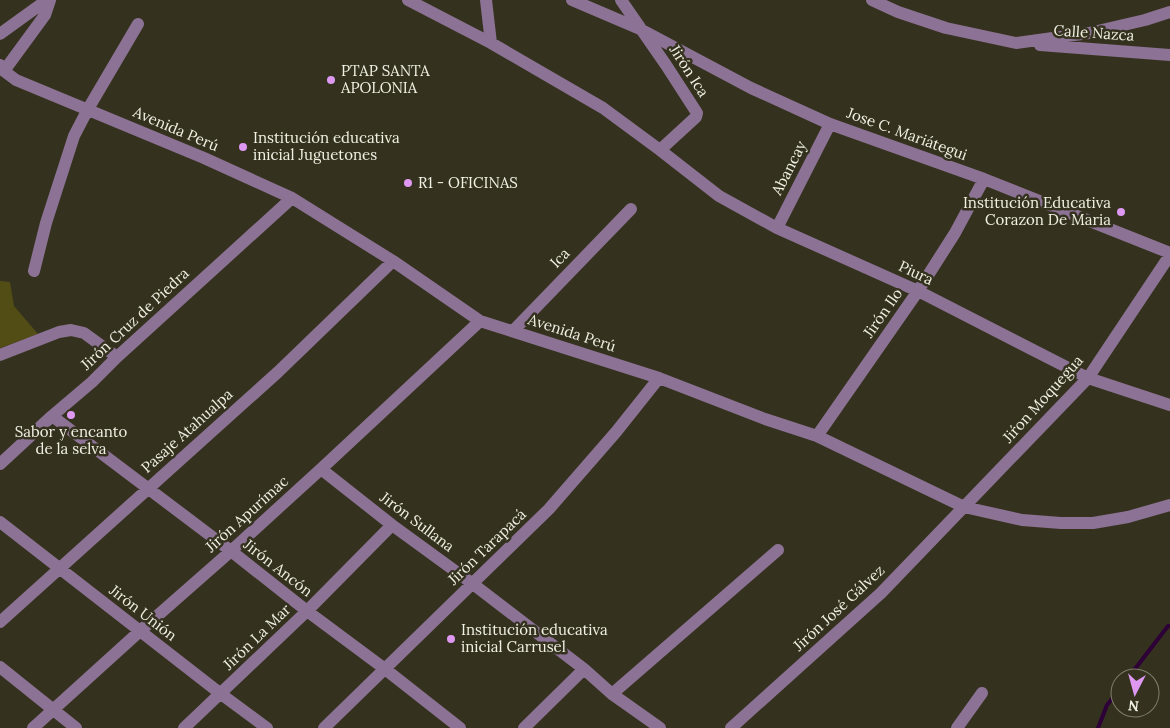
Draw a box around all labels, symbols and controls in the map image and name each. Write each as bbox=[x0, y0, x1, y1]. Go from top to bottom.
street label: Calle Nazca bbox=[1053, 20, 1135, 45]
street label: Jirón Ica bbox=[665, 40, 713, 101]
place label: PTAP SANTA APOLONIA bbox=[340, 61, 430, 97]
marker: PTAP SANTA APOLONIA bbox=[325, 74, 337, 86]
street label: Avenida Perú bbox=[130, 102, 222, 155]
street label: Jose C. Mariátegui bbox=[843, 103, 970, 164]
place label: Institución educativa inicial Juguetones bbox=[253, 128, 400, 164]
street label: Abancay bbox=[766, 137, 810, 199]
marker: Institución educativa inicial Juguetones bbox=[237, 141, 249, 153]
place label: R1 - OFICINAS bbox=[418, 173, 518, 192]
marker: R1 - OFICINAS bbox=[402, 177, 414, 189]
place label: Institución Educativa Corazon De Maria bbox=[963, 193, 1111, 229]
marker: Institución Educativa Corazon De Maria bbox=[1115, 206, 1127, 218]
street label: Ica bbox=[546, 244, 574, 272]
street label: Piura bbox=[896, 256, 937, 289]
street label: Jirón Cruz de Piedra bbox=[76, 263, 193, 374]
street label: Jirón Ilo bbox=[858, 284, 907, 342]
street label: Avenida Perú bbox=[525, 309, 619, 356]
street label: Jiŕon Moquegua bbox=[998, 351, 1087, 447]
street label: Pasaje Atahualpa bbox=[137, 384, 237, 477]
marker: Sabor y encanto de la selva bbox=[65, 409, 77, 421]
place label: Sabor y encanto de la selva bbox=[15, 422, 127, 458]
street label: Jirón Apurímac bbox=[200, 471, 292, 557]
street label: Jirón Sullana bbox=[376, 487, 458, 556]
street label: Jirón Tarapacá bbox=[443, 504, 530, 589]
street label: Jirón Ancón bbox=[239, 534, 317, 600]
street label: Jirón José Gálvez bbox=[788, 561, 888, 655]
street label: Jirón Unión bbox=[105, 580, 181, 645]
street label: Jirón La Mar bbox=[218, 599, 295, 674]
place label: Institución educativa inicial Carrusel bbox=[461, 620, 608, 656]
marker: Institución educativa inicial Carrusel bbox=[445, 633, 457, 645]
north arrow bbox=[1110, 668, 1160, 718]
text: N bbox=[1127, 696, 1140, 715]

